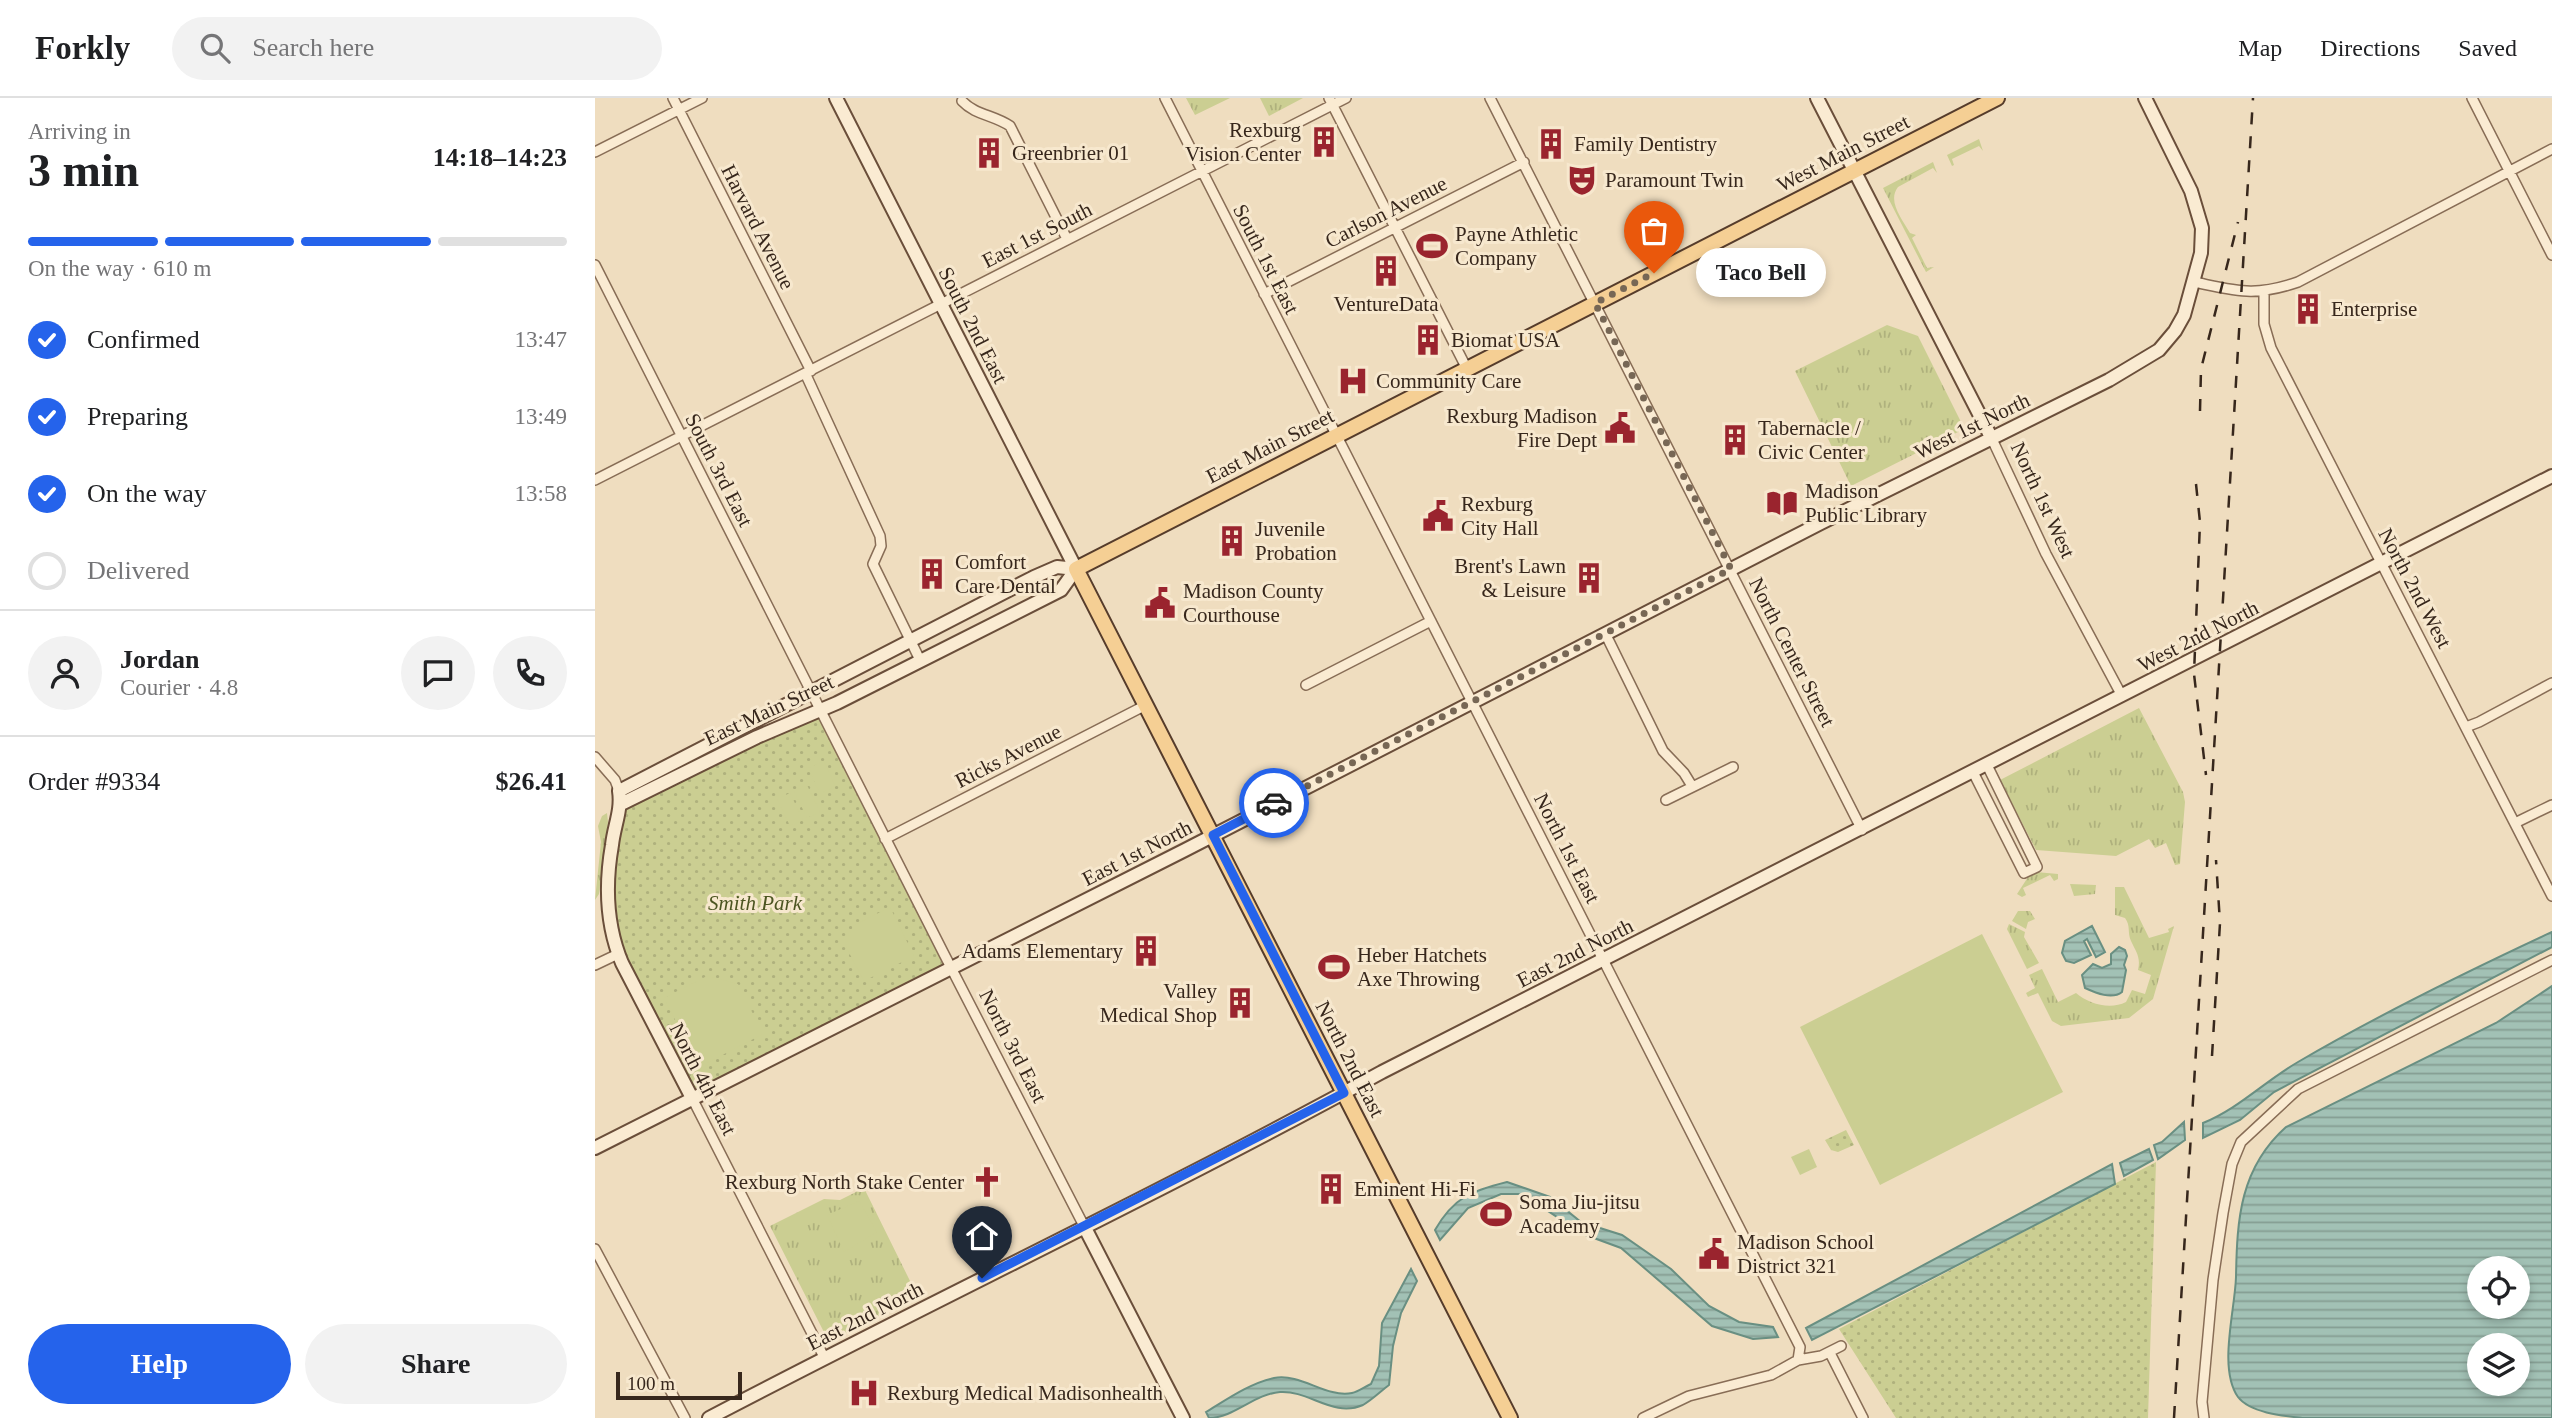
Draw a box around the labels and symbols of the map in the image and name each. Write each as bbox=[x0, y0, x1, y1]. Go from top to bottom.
street label: West Main Street bbox=[1773, 109, 1913, 197]
place label: Rexburg Vision Center bbox=[1185, 118, 1301, 166]
building icon: Rexburg Vision Center bbox=[1307, 125, 1341, 159]
building icon: Family Dentistry bbox=[1534, 127, 1568, 161]
place label: Family Dentistry bbox=[1574, 132, 1717, 156]
building icon: Greenbrier 01 bbox=[972, 136, 1006, 170]
place label: Greenbrier 01 bbox=[1012, 141, 1129, 165]
street label: Harvard Avenue bbox=[716, 161, 800, 293]
theatre icon: Paramount Twin bbox=[1565, 163, 1599, 197]
place label: Paramount Twin bbox=[1605, 168, 1744, 192]
street label: Carlson Avenue bbox=[1321, 171, 1451, 253]
street label: East 1st South bbox=[978, 197, 1096, 273]
street label: South 1st East bbox=[1228, 200, 1304, 318]
pin bbox=[1624, 201, 1684, 273]
place label: Payne Athletic Company bbox=[1455, 222, 1578, 270]
sports icon: Payne Athletic Company bbox=[1415, 229, 1449, 263]
callout: Taco Bell bbox=[1696, 248, 1825, 298]
building icon: VentureData bbox=[1369, 254, 1403, 288]
street label: South 2nd East bbox=[933, 263, 1013, 387]
place label: VentureData bbox=[1334, 292, 1439, 316]
building icon: Enterprise bbox=[2291, 292, 2325, 326]
place label: Enterprise bbox=[2331, 297, 2417, 321]
building icon: Biomat USA bbox=[1411, 323, 1445, 357]
place label: Biomat USA bbox=[1451, 328, 1561, 352]
hospital icon: Community Care bbox=[1336, 364, 1370, 398]
place label: Community Care bbox=[1376, 369, 1521, 393]
street label: West 1st North bbox=[1910, 387, 2034, 464]
street label: East Main Street bbox=[1202, 403, 1338, 488]
place label: Rexburg Madison Fire Dept bbox=[1446, 404, 1597, 452]
street label: South 3rd East bbox=[680, 409, 758, 531]
public building icon: Rexburg Madison Fire Dept bbox=[1603, 411, 1637, 445]
place label: Tabernacle / Civic Center bbox=[1758, 416, 1865, 464]
building icon: Tabernacle / Civic Center bbox=[1718, 423, 1752, 457]
street label: North 1st West bbox=[2006, 438, 2080, 562]
place label: Madison Public Library bbox=[1805, 479, 1927, 527]
library icon: Madison Public Library bbox=[1765, 486, 1799, 520]
place label: Rexburg City Hall bbox=[1461, 492, 1539, 540]
public building icon: Rexburg City Hall bbox=[1421, 499, 1455, 533]
place label: Juvenile Probation bbox=[1255, 517, 1337, 565]
building icon: Juvenile Probation bbox=[1215, 524, 1249, 558]
street label: North 2nd West bbox=[2373, 524, 2457, 652]
place label: Comfort Care Dental bbox=[955, 550, 1056, 598]
place label: Brent's Lawn & Leisure bbox=[1454, 554, 1566, 602]
building icon: Comfort Care Dental bbox=[915, 557, 949, 591]
building icon: Brent's Lawn & Leisure bbox=[1572, 561, 1606, 595]
street label: North Center Street bbox=[1744, 573, 1840, 731]
place label: Madison County Courthouse bbox=[1183, 579, 1324, 627]
public building icon: Madison County Courthouse bbox=[1143, 586, 1177, 620]
street label: West 2nd North bbox=[2134, 595, 2263, 677]
street label: East Main Street bbox=[701, 669, 838, 750]
street label: Ricks Avenue bbox=[951, 719, 1065, 793]
courier bbox=[1239, 768, 1309, 838]
street label: North 1st East bbox=[1529, 789, 1605, 907]
street label: East 1st North bbox=[1078, 815, 1196, 891]
park label: Smith Park bbox=[708, 891, 803, 915]
street label: East 2nd North bbox=[1513, 913, 1638, 993]
building icon: Adams Elementary bbox=[1129, 934, 1163, 968]
place label: Adams Elementary bbox=[961, 939, 1123, 963]
place label: Heber Hatchets Axe Throwing bbox=[1357, 943, 1487, 991]
sports icon: Heber Hatchets Axe Throwing bbox=[1317, 950, 1351, 984]
place label: Valley Medical Shop bbox=[1100, 979, 1217, 1027]
street label: North 3rd East bbox=[974, 985, 1052, 1107]
building icon: Valley Medical Shop bbox=[1223, 986, 1257, 1020]
street label: North 2nd East bbox=[1310, 997, 1390, 1121]
street label: North 4th East bbox=[665, 1019, 742, 1139]
church icon: Rexburg North Stake Center bbox=[970, 1165, 1004, 1199]
place label: Rexburg North Stake Center bbox=[725, 1170, 964, 1194]
building icon: Eminent Hi-Fi bbox=[1314, 1172, 1348, 1206]
place label: Eminent Hi-Fi bbox=[1354, 1177, 1476, 1201]
place label: Soma Jiu-jitsu Academy bbox=[1519, 1190, 1640, 1238]
sports icon: Soma Jiu-jitsu Academy bbox=[1479, 1197, 1513, 1231]
pin bbox=[952, 1206, 1012, 1278]
place label: Madison School District 321 bbox=[1737, 1230, 1874, 1278]
public building icon: Madison School District 321 bbox=[1697, 1237, 1731, 1271]
street label: East 2nd North bbox=[803, 1276, 928, 1356]
scale bar bbox=[616, 1369, 742, 1401]
hospital icon: Rexburg Medical Madisonhealth bbox=[847, 1376, 881, 1410]
place label: Rexburg Medical Madisonhealth bbox=[887, 1381, 1164, 1405]

